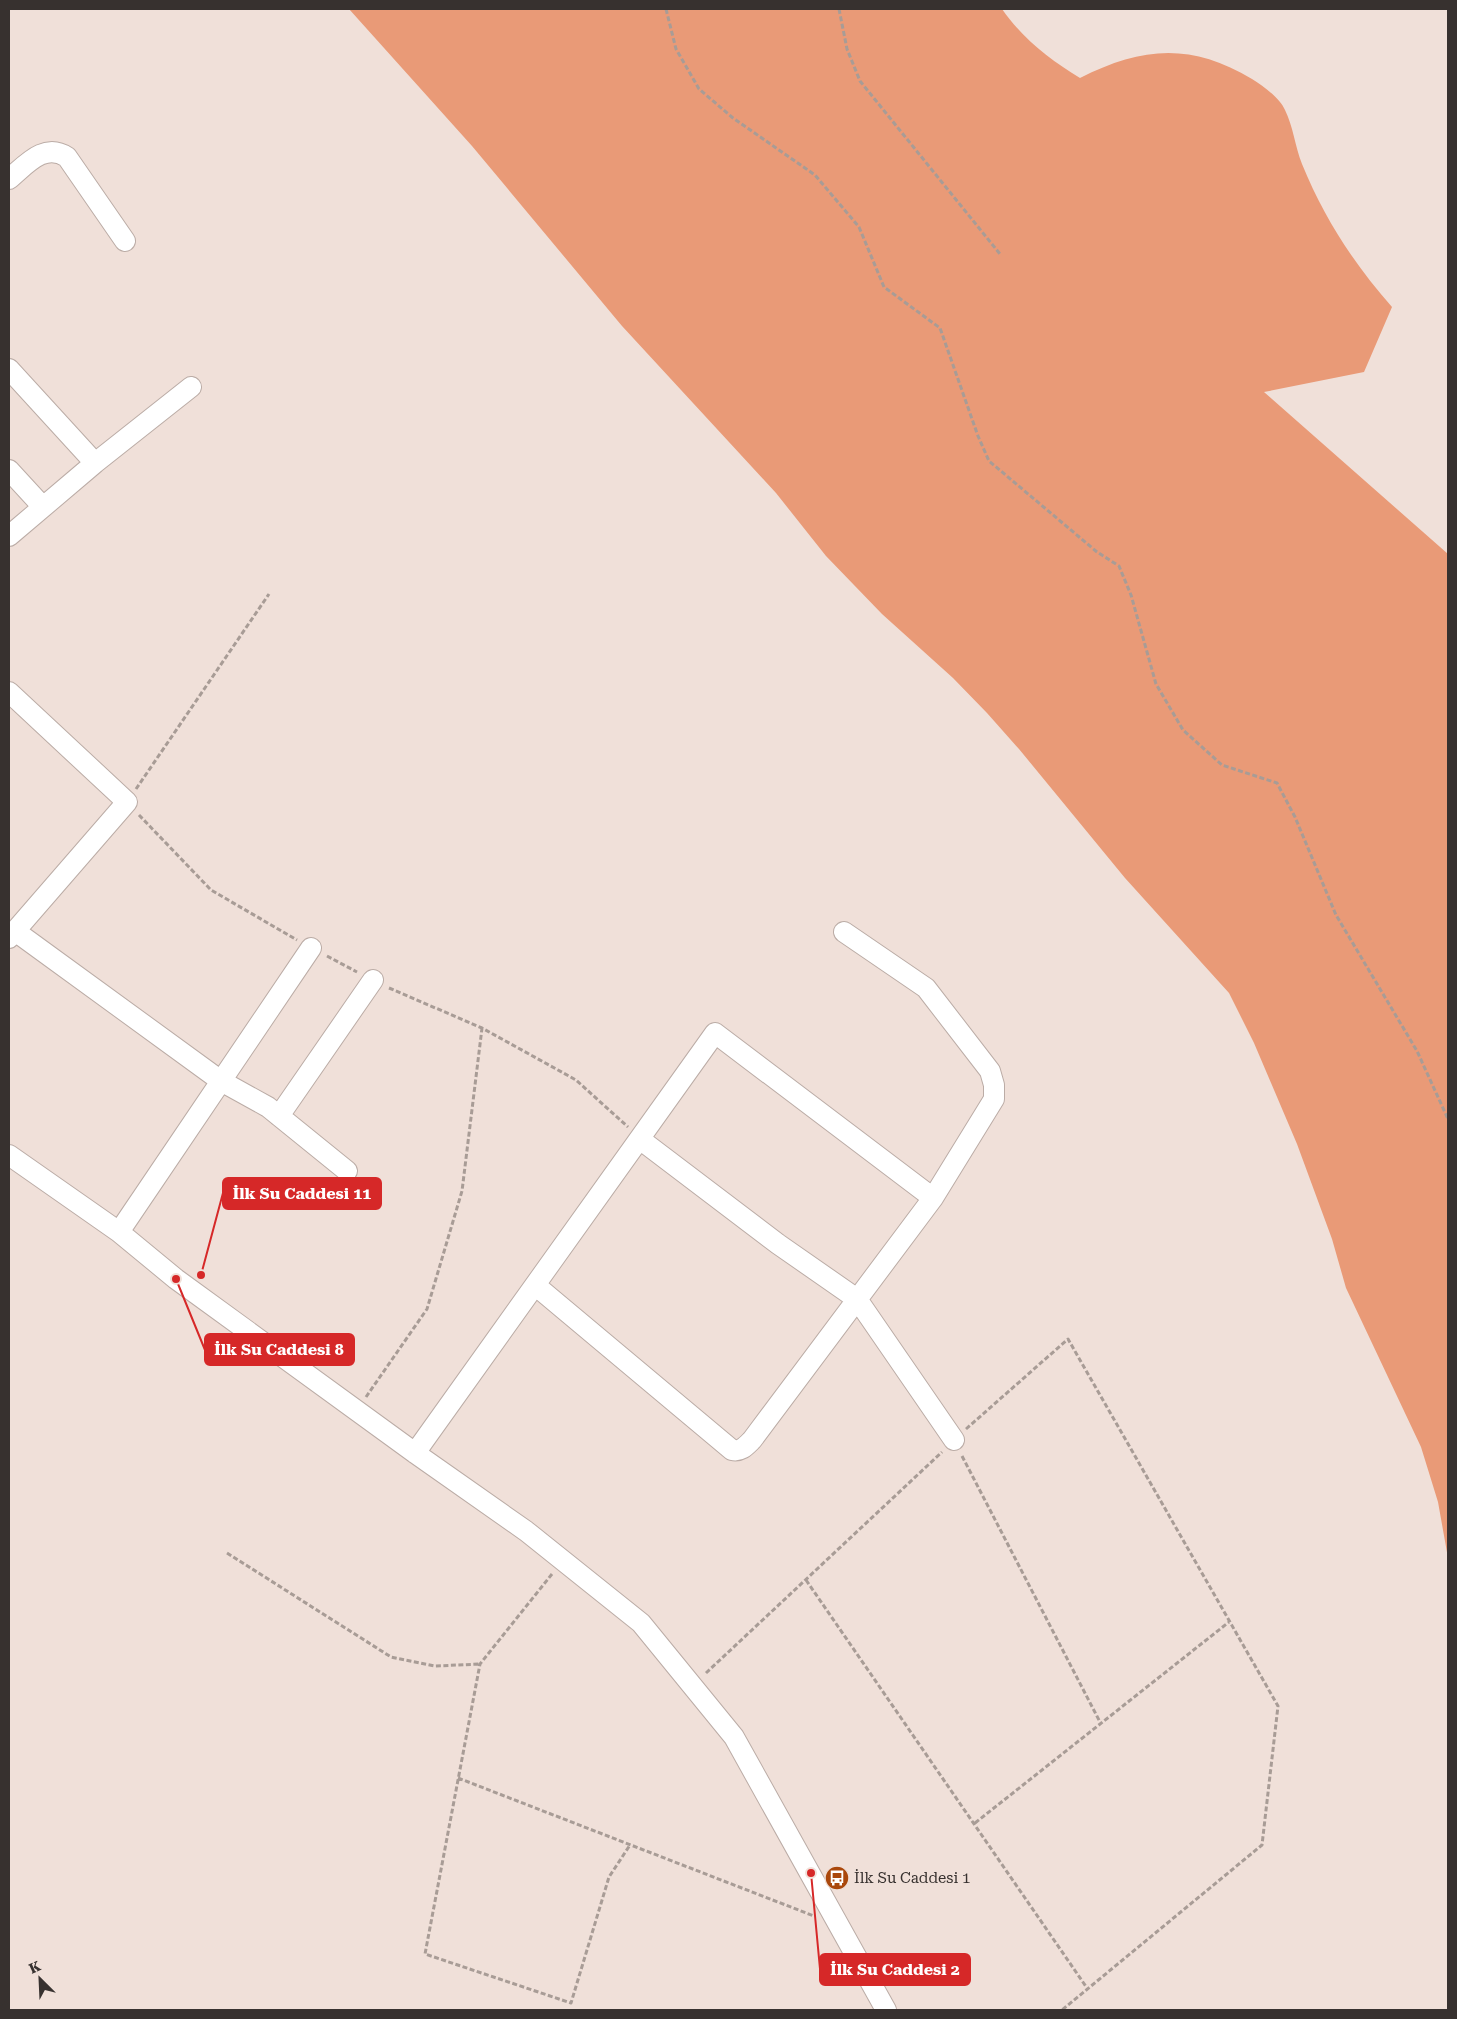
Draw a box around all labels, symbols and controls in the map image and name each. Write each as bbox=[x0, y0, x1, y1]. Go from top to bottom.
callout: İlk Su Caddesi 11 bbox=[223, 1178, 381, 1209]
text: İlk Su Caddesi 11 bbox=[233, 1184, 371, 1203]
callout: İlk Su Caddesi 8 bbox=[205, 1334, 354, 1365]
text: İlk Su Caddesi 8 bbox=[214, 1340, 344, 1359]
bus stop icon: İlk Su Caddesi 1 bbox=[824, 1865, 850, 1891]
place label: İlk Su Caddesi 1 bbox=[854, 1869, 970, 1887]
north arrow bbox=[15, 1954, 65, 2004]
callout: İlk Su Caddesi 2 bbox=[820, 1954, 970, 1985]
text: K bbox=[26, 1958, 43, 1977]
text: İlk Su Caddesi 2 bbox=[830, 1960, 960, 1979]

